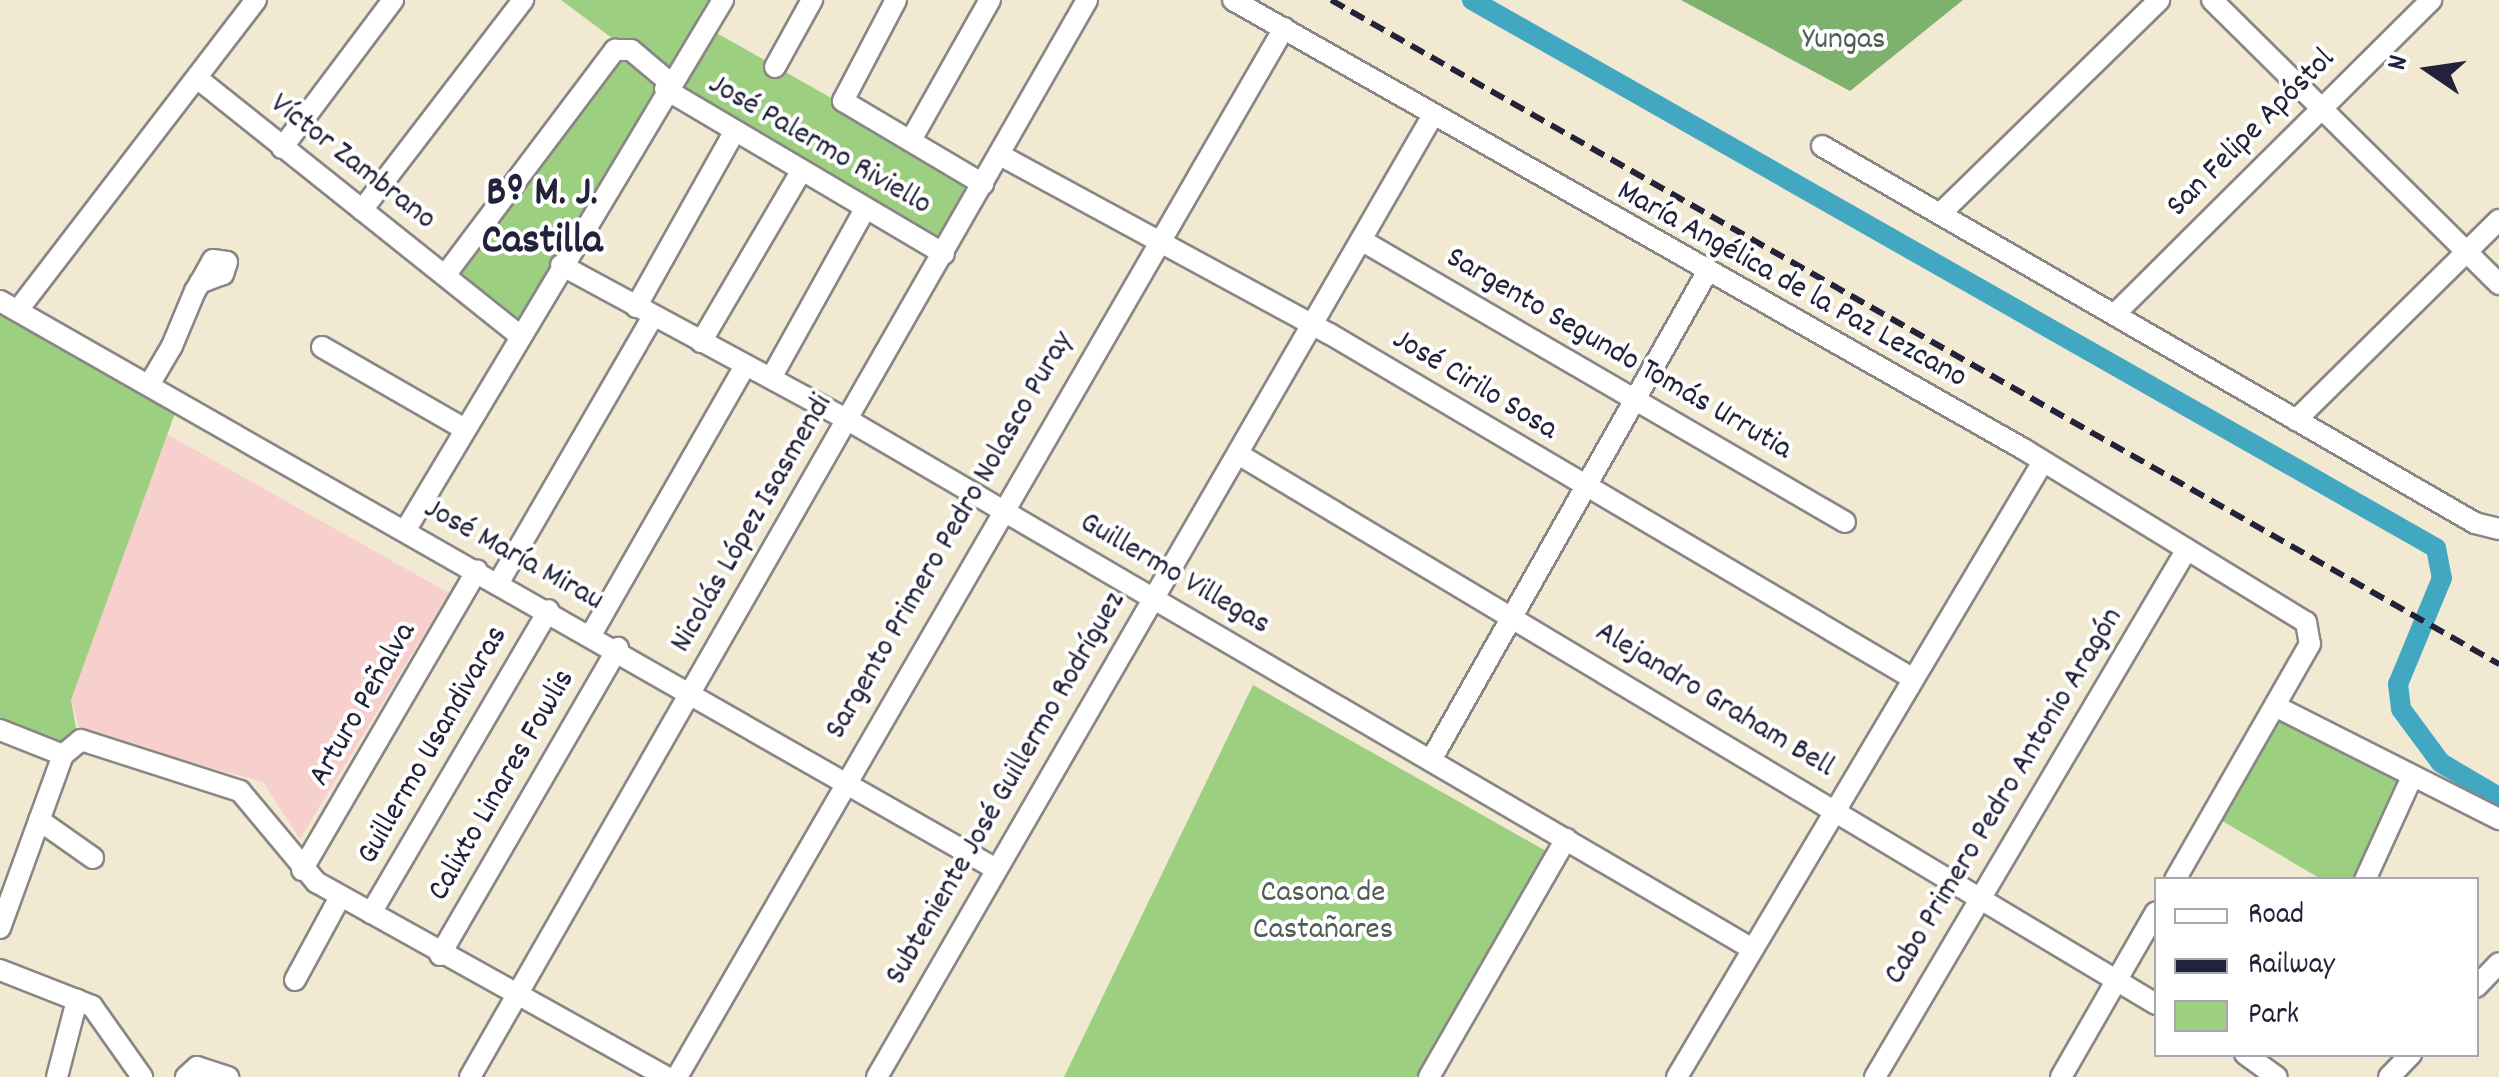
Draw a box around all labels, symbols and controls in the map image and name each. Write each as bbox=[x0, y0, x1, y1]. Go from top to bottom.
north arrow bbox=[2379, 20, 2479, 120]
park label: Yungas bbox=[1803, 22, 1885, 60]
street label: San Felipe Apóstol bbox=[2160, 42, 2344, 226]
text: N bbox=[2379, 52, 2421, 74]
street label: José Palermo Riviello bbox=[701, 67, 937, 225]
street label: Víctor Zambrano bbox=[261, 86, 443, 240]
district label: Bº M. J. Castilla bbox=[471, 170, 613, 268]
street label: María Angélica de la Paz Lezcano bbox=[1609, 174, 1973, 398]
street label: Sargento Segundo Tomás Urrutia bbox=[1438, 240, 1798, 470]
street label: José Cirilo Sosa bbox=[1384, 322, 1564, 450]
street label: Sargento Primero Pedro Nolasco Puray bbox=[818, 325, 1084, 747]
street label: Nicolás López Isasmendi bbox=[663, 388, 843, 660]
street label: José María Mirau bbox=[416, 491, 610, 621]
street label: Guillermo Villegas bbox=[1072, 505, 1276, 645]
street label: Subteniente José Guillermo Rodríguez bbox=[878, 585, 1136, 993]
street label: Cabo Primero Pedro Antonio Aragón bbox=[1877, 602, 2133, 992]
street label: Alejandro Graham Bell bbox=[1587, 614, 1841, 788]
street label: Arturo Peñalva bbox=[302, 616, 426, 794]
street label: Guillermo Usandivaras bbox=[350, 620, 518, 872]
street label: Calixto Linares Fowlis bbox=[421, 663, 585, 909]
park label: Casona de Castañares bbox=[1253, 876, 1393, 951]
legend bbox=[2154, 877, 2479, 1057]
text: Road bbox=[2248, 895, 2304, 938]
text: Railway bbox=[2248, 945, 2335, 988]
text: Park bbox=[2248, 995, 2299, 1038]

